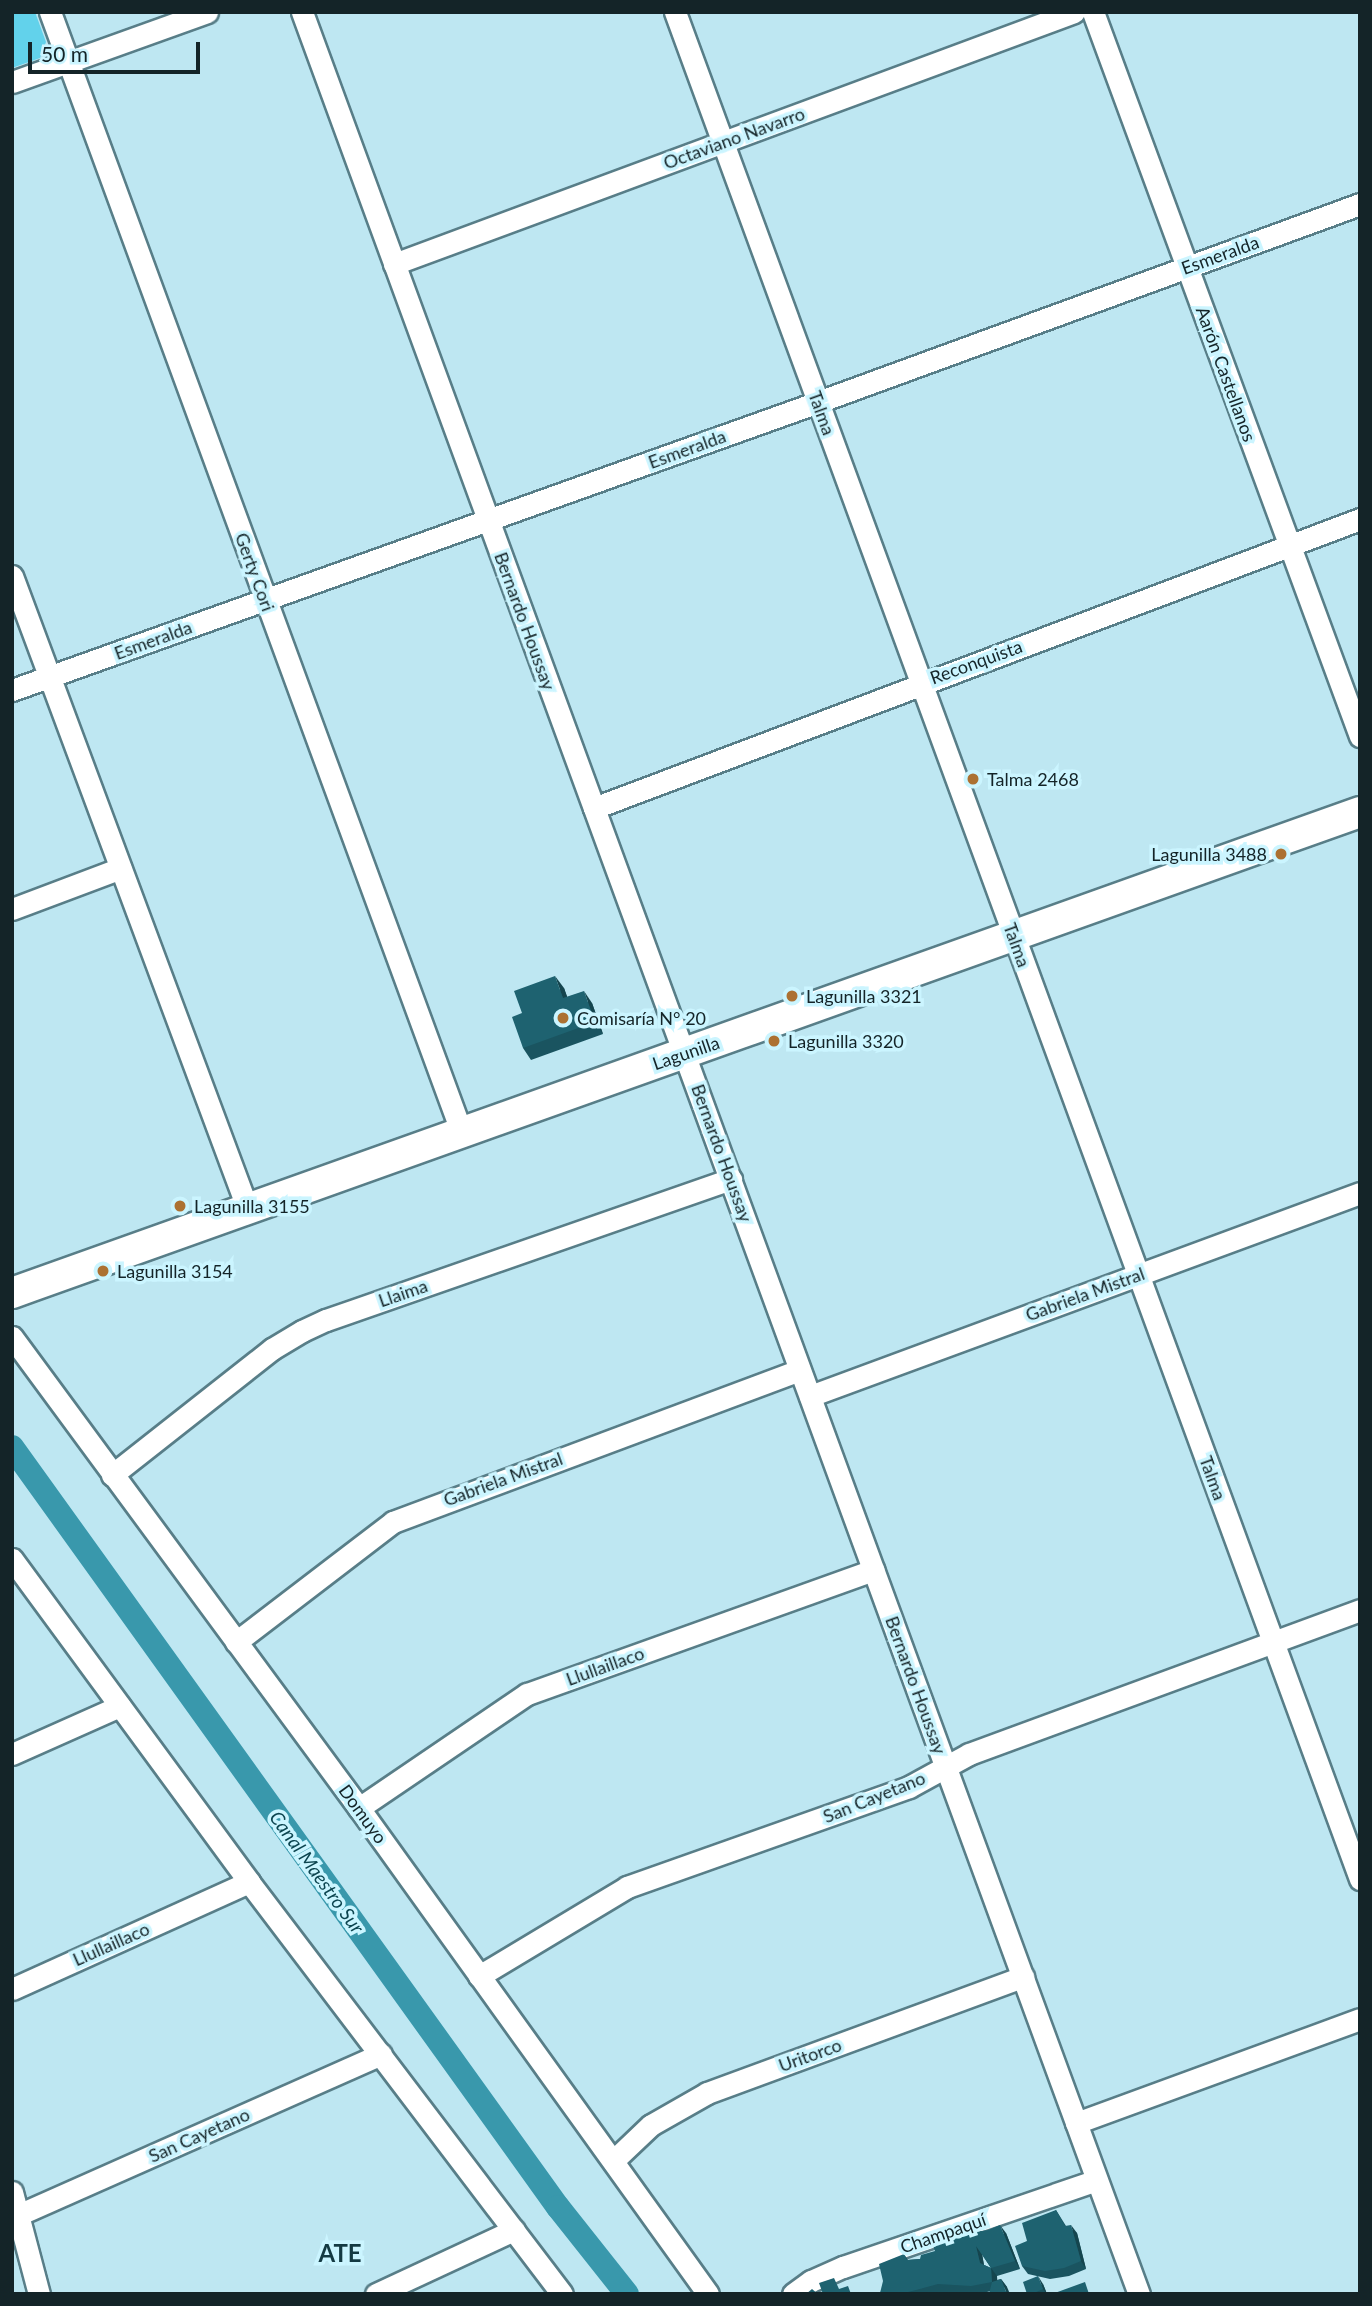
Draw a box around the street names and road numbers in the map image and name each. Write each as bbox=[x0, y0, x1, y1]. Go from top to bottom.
street label: Octaviano Navarro bbox=[660, 102, 808, 174]
street label: Esmeralda bbox=[1178, 231, 1262, 279]
street label: Aarón Castellanos bbox=[1192, 303, 1260, 445]
street label: Talma bbox=[804, 388, 840, 438]
street label: Esmeralda bbox=[645, 425, 729, 473]
street label: Gerty Cori bbox=[231, 530, 279, 614]
street label: Bernardo Houssay bbox=[490, 549, 560, 693]
street label: Esmeralda bbox=[111, 616, 195, 664]
street label: Reconquista bbox=[927, 635, 1025, 689]
street label: Talma bbox=[999, 920, 1035, 970]
street label: Lagunilla bbox=[650, 1031, 722, 1075]
street label: Bernardo Houssay bbox=[687, 1081, 757, 1225]
street label: Gabriela Mistral bbox=[1023, 1262, 1147, 1326]
street label: Llaima bbox=[376, 1275, 430, 1311]
street label: Gabriela Mistral bbox=[441, 1447, 565, 1511]
street label: Talma bbox=[1195, 1453, 1231, 1503]
street label: Bernardo Houssay bbox=[881, 1613, 951, 1757]
street label: Llullaillaco bbox=[563, 1642, 647, 1690]
street label: San Cayetano bbox=[820, 1767, 928, 1827]
street label: Domuyo bbox=[334, 1780, 392, 1848]
street label: Llullaillaco bbox=[69, 1918, 153, 1970]
street label: Uritorco bbox=[776, 2034, 844, 2076]
street label: San Cayetano bbox=[145, 2103, 253, 2167]
street label: Champaquí bbox=[897, 2208, 989, 2258]

